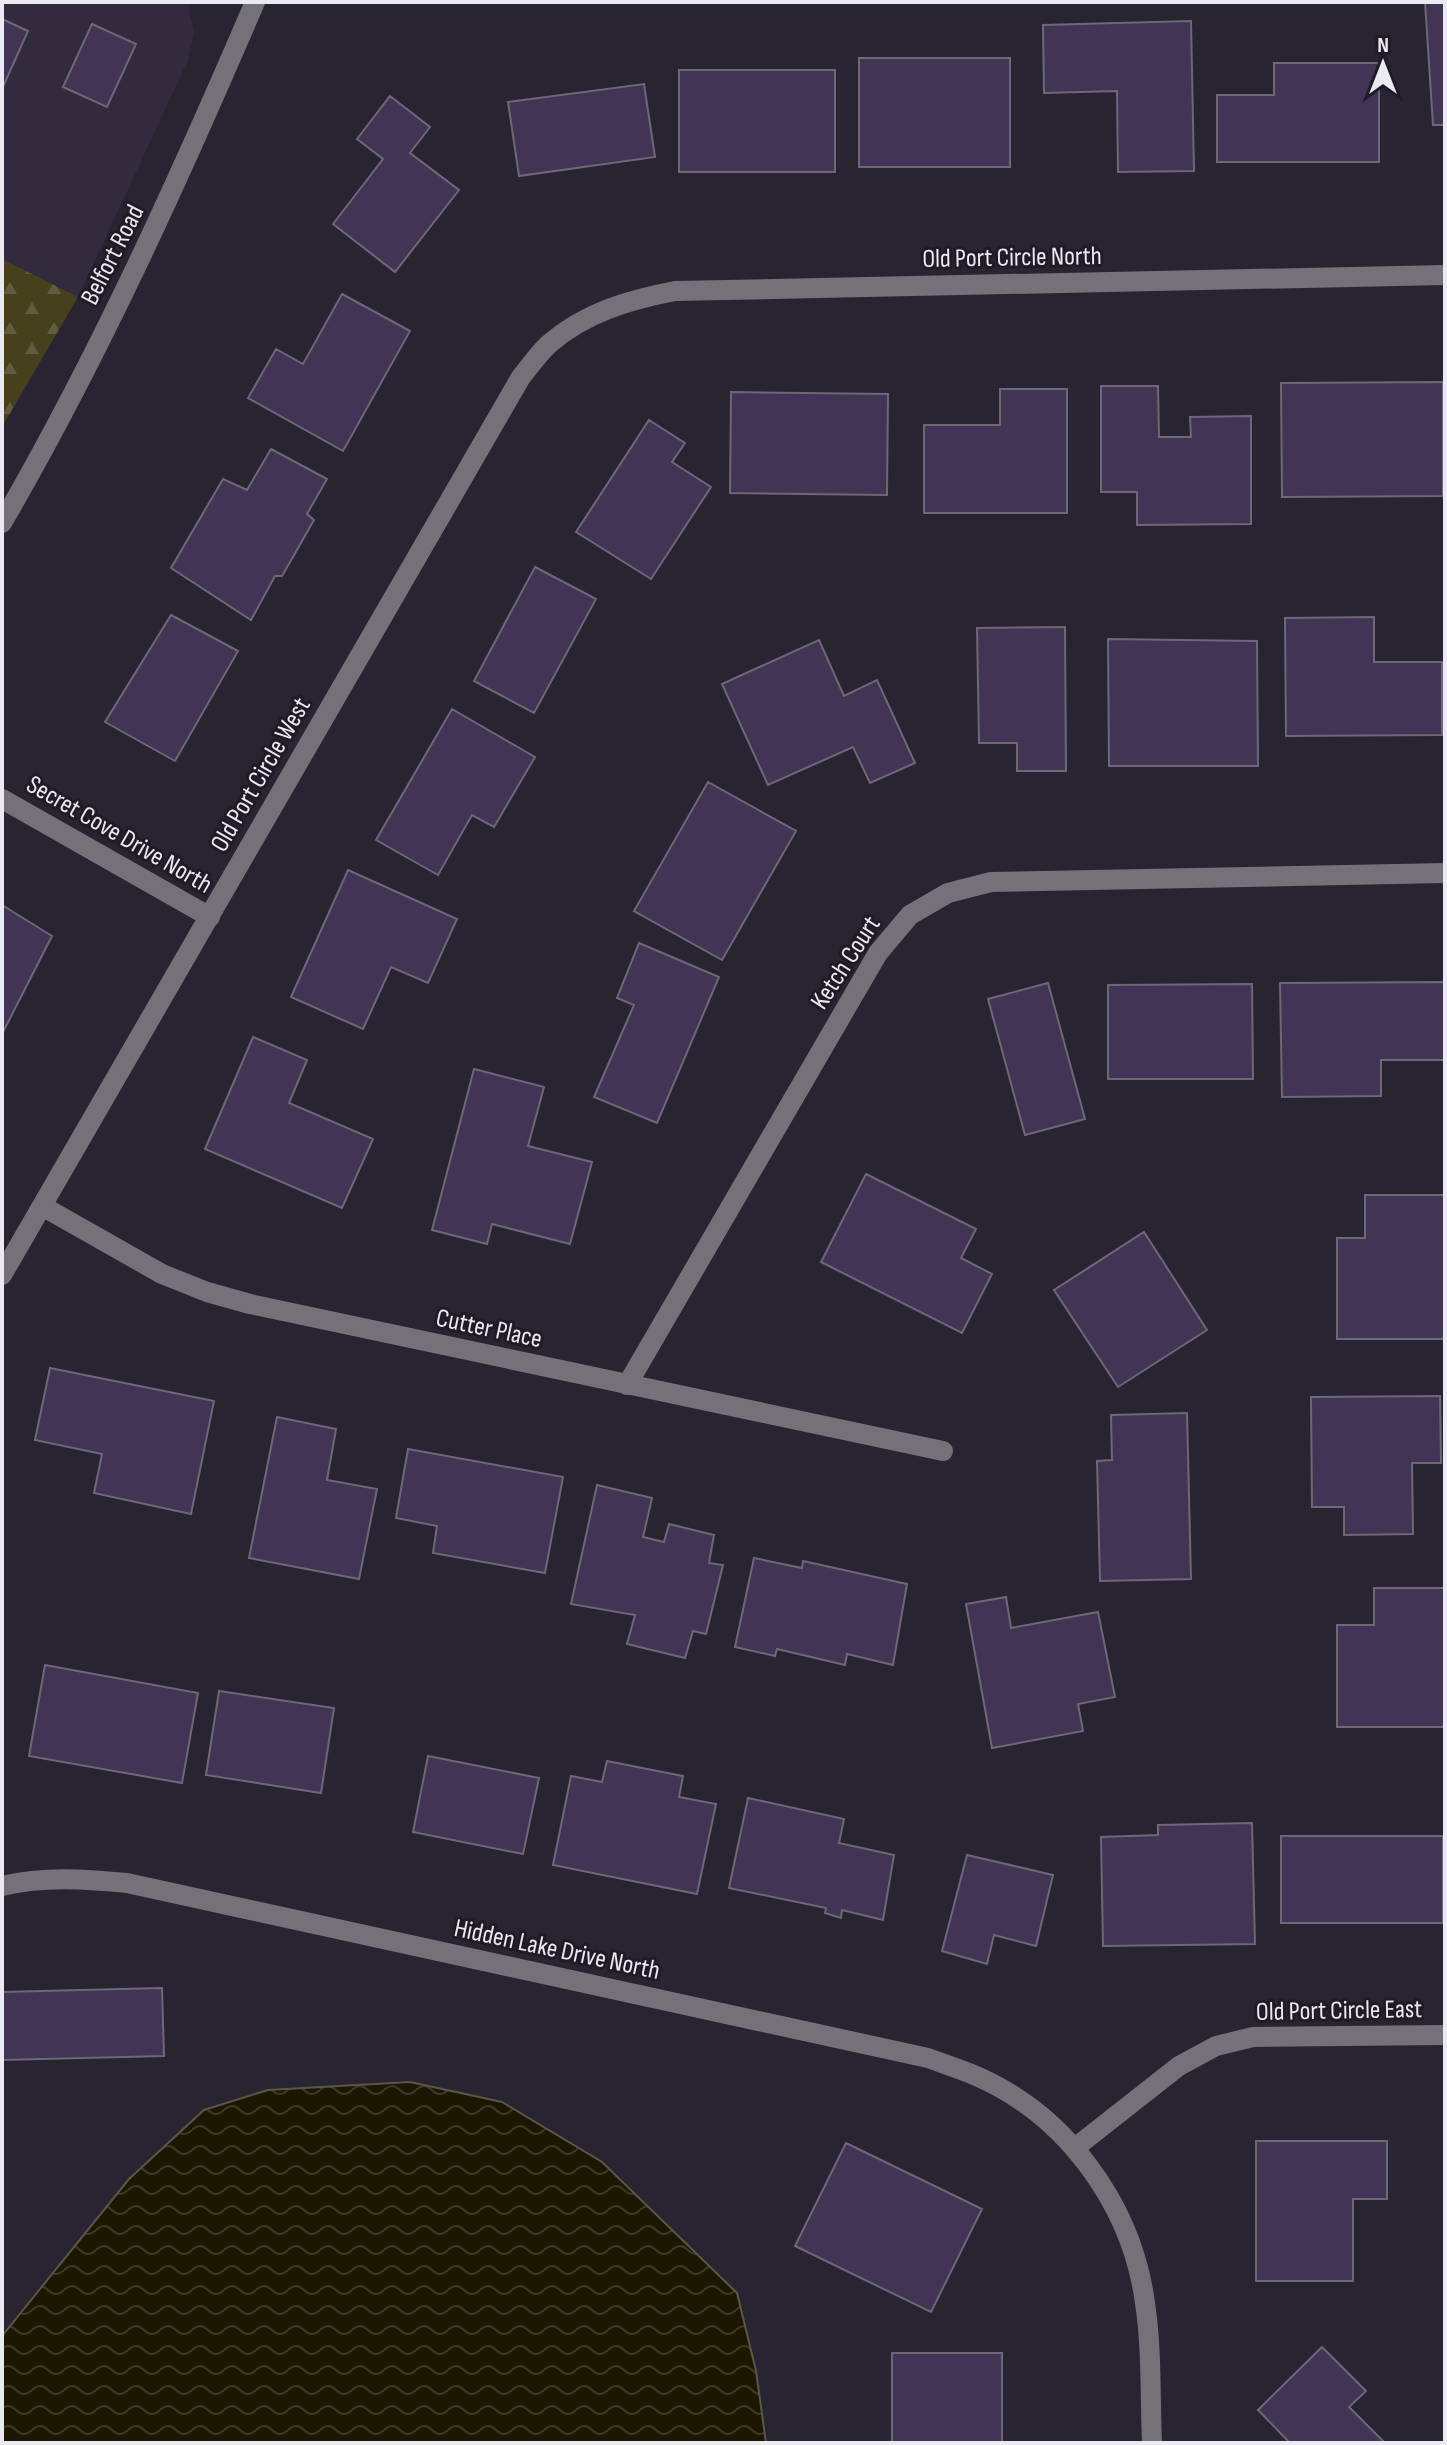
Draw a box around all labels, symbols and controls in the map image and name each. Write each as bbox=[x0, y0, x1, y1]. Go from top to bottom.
north arrow bbox=[1343, 24, 1423, 104]
text: N bbox=[1377, 32, 1389, 59]
street label: Belfort Road bbox=[75, 200, 151, 310]
street label: Old Port Circle North bbox=[922, 241, 1102, 275]
street label: Old Port Circle West bbox=[204, 692, 318, 858]
street label: Secret Cove Drive North bbox=[21, 769, 217, 901]
street label: Ketch Court bbox=[804, 911, 888, 1015]
street label: Cutter Place bbox=[433, 1303, 545, 1355]
street label: Hidden Lake Drive North bbox=[451, 1913, 663, 1987]
street label: Old Port Circle East bbox=[1256, 1994, 1422, 2028]

